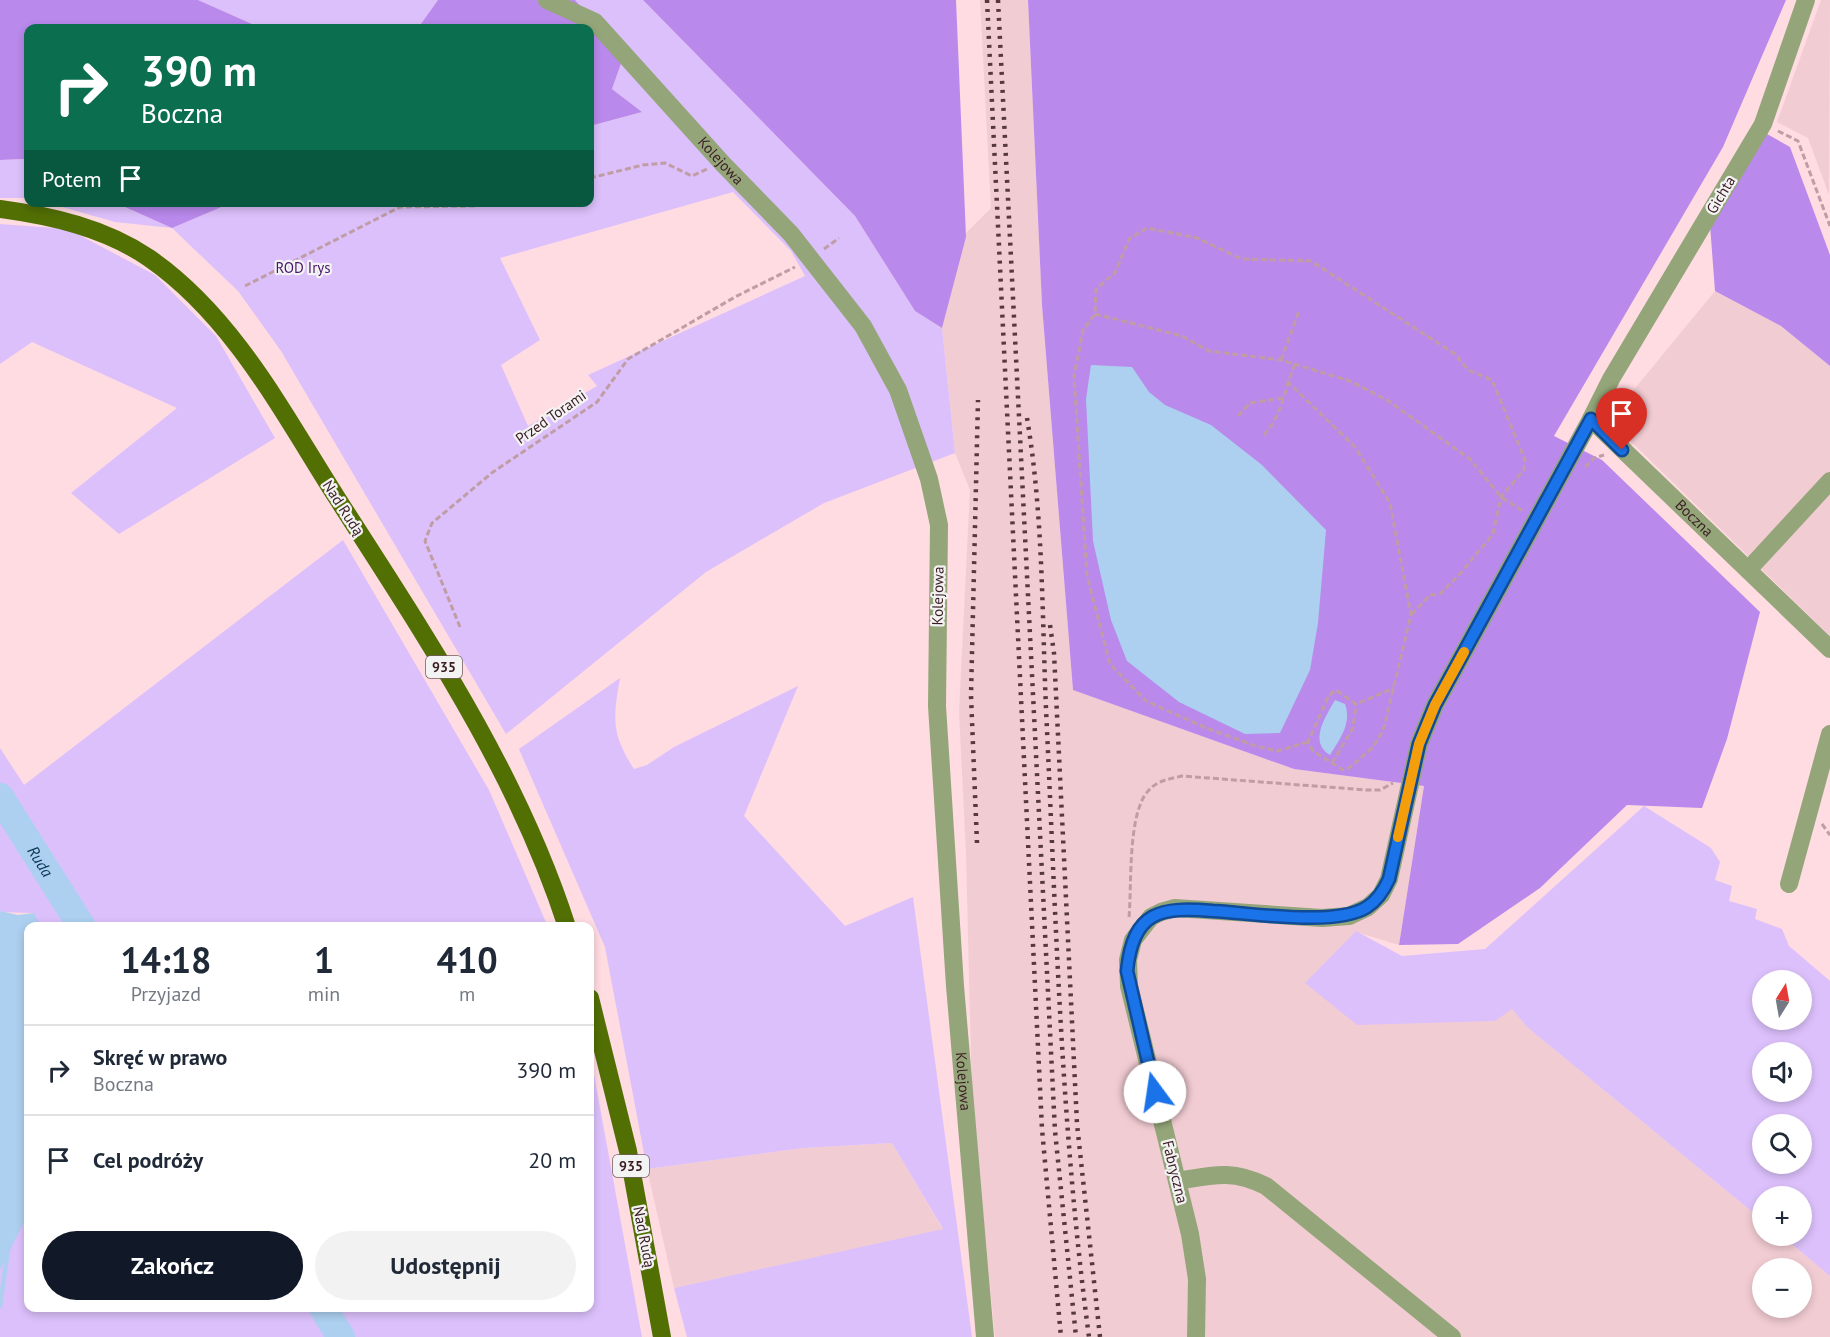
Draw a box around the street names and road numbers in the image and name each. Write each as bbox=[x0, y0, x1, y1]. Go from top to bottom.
street label: Kolejowa bbox=[694, 132, 748, 189]
street label: Gichta bbox=[1702, 172, 1739, 217]
street label: Przed Torami bbox=[512, 385, 590, 448]
street label: Nad Rudą bbox=[319, 477, 368, 539]
street label: Boczna bbox=[1671, 495, 1718, 541]
street label: Kolejowa bbox=[927, 566, 948, 626]
road number: 935 bbox=[426, 656, 462, 678]
street label: Kolejowa bbox=[952, 1051, 976, 1112]
street label: Fabryczna bbox=[1159, 1138, 1192, 1205]
road number: 935 bbox=[613, 1155, 649, 1177]
street label: Nad Rudą bbox=[629, 1205, 660, 1269]

